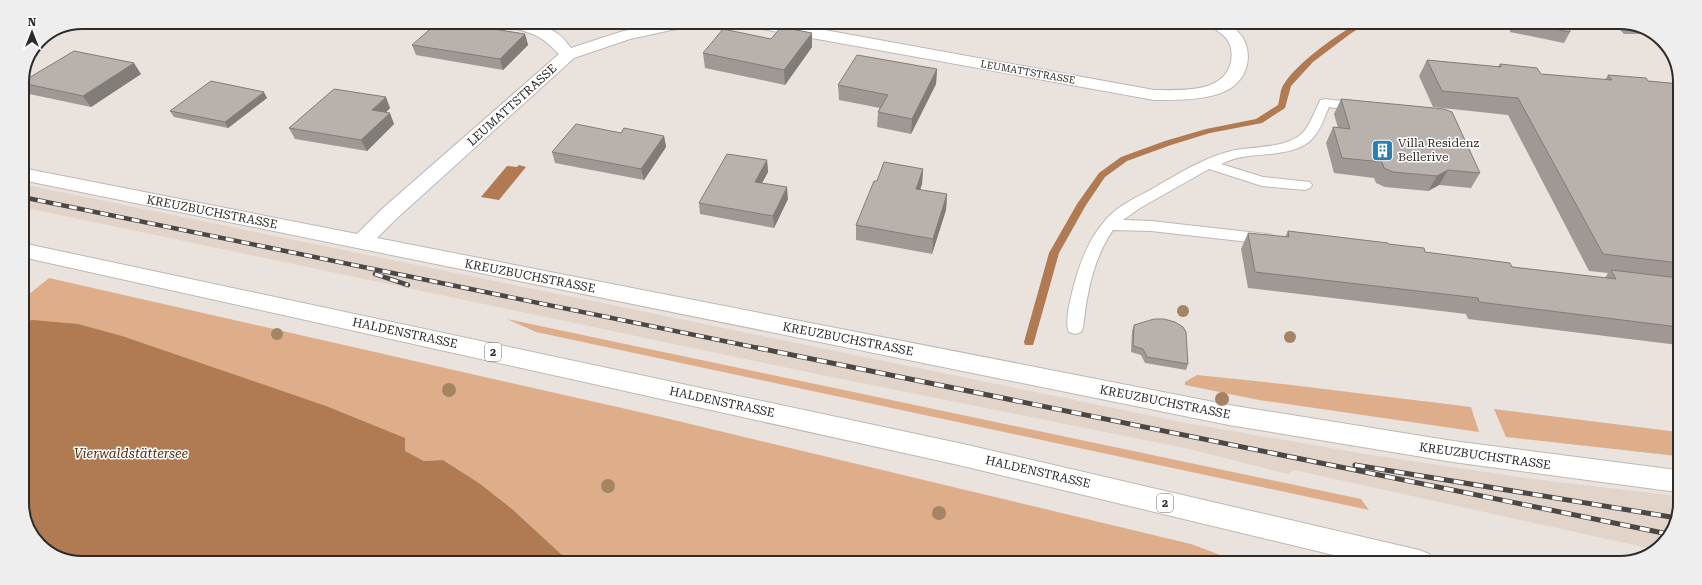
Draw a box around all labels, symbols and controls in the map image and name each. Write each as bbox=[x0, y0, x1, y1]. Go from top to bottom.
north arrow bbox=[12, 12, 52, 52]
text: N bbox=[28, 16, 37, 29]
street label: LEUMATTSTRASSE bbox=[980, 58, 1076, 86]
street label: LEUMATTSTRASSE bbox=[465, 61, 559, 149]
place label: Villa Residenz Bellerive bbox=[1398, 136, 1479, 164]
building icon: Villa Residenz Bellerive bbox=[1369, 137, 1395, 163]
street label: KREUZBUCHSTRASSE bbox=[145, 192, 279, 232]
street label: KREUZBUCHSTRASSE bbox=[463, 256, 597, 296]
street label: HALDENSTRASSE bbox=[351, 315, 459, 351]
street label: KREUZBUCHSTRASSE bbox=[781, 319, 915, 359]
road number: 2 bbox=[485, 343, 501, 361]
street label: KREUZBUCHSTRASSE bbox=[1098, 382, 1232, 422]
street label: HALDENSTRASSE bbox=[668, 384, 776, 420]
street label: KREUZBUCHSTRASSE bbox=[1418, 440, 1552, 472]
water label: Vierwaldstättersee bbox=[74, 446, 188, 461]
street label: HALDENSTRASSE bbox=[984, 453, 1092, 491]
road number: 2 bbox=[1157, 494, 1173, 512]

